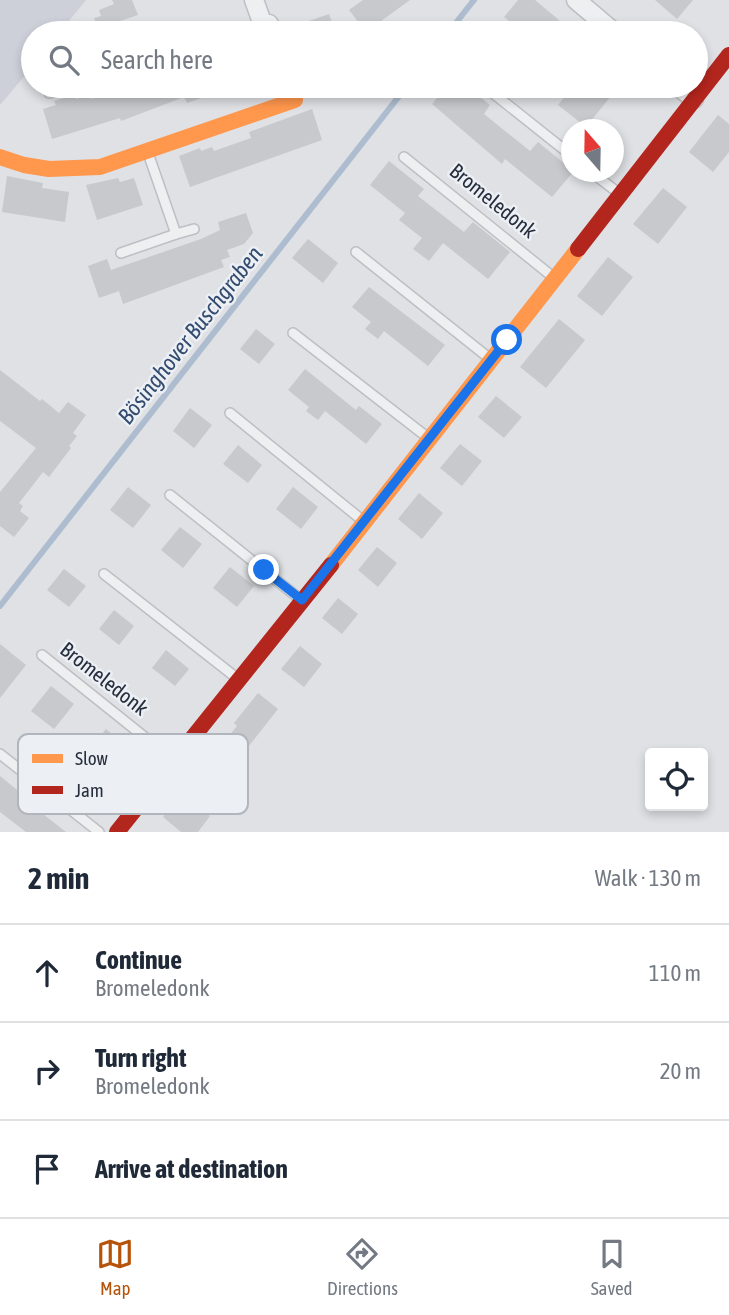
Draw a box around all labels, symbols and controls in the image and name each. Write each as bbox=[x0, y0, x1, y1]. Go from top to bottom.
search box bbox=[21, 21, 708, 98]
icon: search bbox=[45, 41, 83, 79]
text: Search here bbox=[101, 45, 213, 75]
north arrow bbox=[561, 119, 624, 182]
street label: Bromeledonk bbox=[445, 158, 542, 242]
water label: Bösinghover Buschgraben bbox=[113, 241, 267, 429]
route start bbox=[491, 324, 522, 355]
route end bbox=[248, 554, 279, 585]
street label: Bromeledonk bbox=[56, 637, 153, 720]
legend bbox=[18, 734, 248, 814]
text: Slow bbox=[75, 747, 109, 769]
map controls bbox=[645, 748, 708, 811]
button: locate bbox=[645, 748, 708, 811]
text: Jam bbox=[75, 779, 104, 801]
text: 2 min bbox=[28, 861, 89, 895]
text: Walk · 130 m bbox=[595, 865, 701, 891]
text: Continue bbox=[95, 945, 182, 975]
icon: ahead bbox=[28, 954, 66, 992]
text: 110 m bbox=[649, 960, 701, 986]
text: Bromeledonk bbox=[95, 975, 210, 1001]
text: Turn right bbox=[95, 1043, 186, 1073]
icon: right bbox=[28, 1052, 66, 1090]
text: 20 m bbox=[660, 1058, 701, 1084]
text: Bromeledonk bbox=[95, 1073, 210, 1099]
icon: arrive bbox=[28, 1150, 66, 1188]
text: Arrive at destination bbox=[95, 1154, 288, 1184]
tab: Map bbox=[96, 1235, 134, 1299]
tab: Directions bbox=[327, 1235, 398, 1299]
tab: Saved bbox=[591, 1235, 633, 1299]

